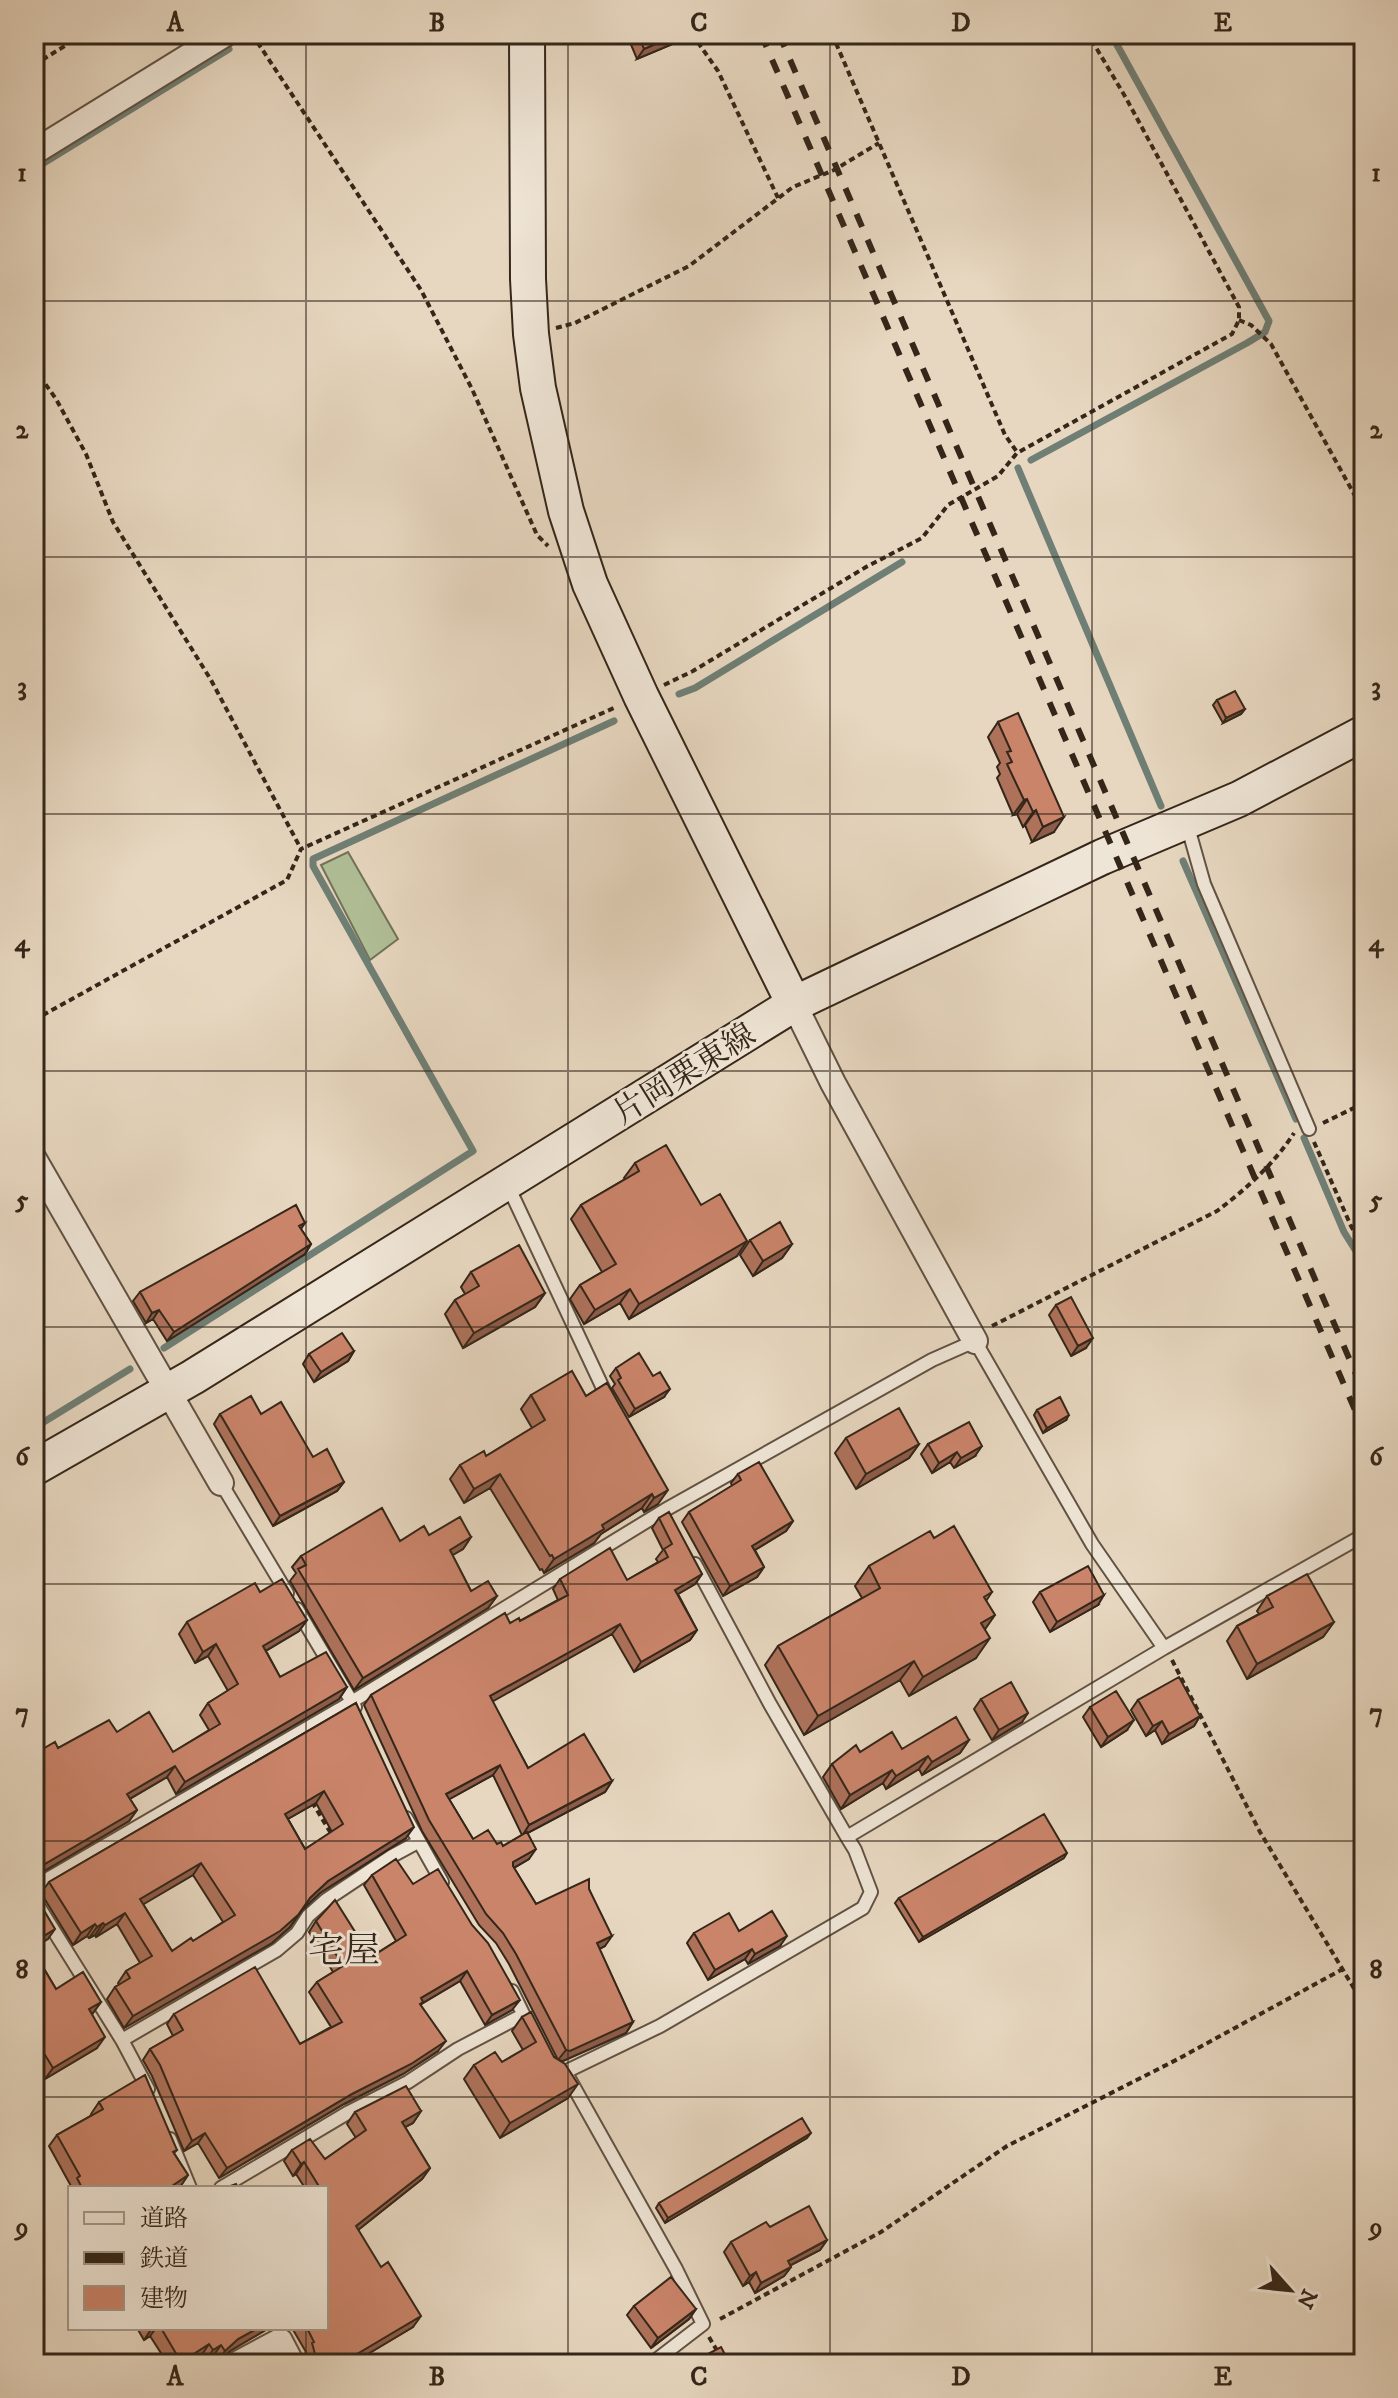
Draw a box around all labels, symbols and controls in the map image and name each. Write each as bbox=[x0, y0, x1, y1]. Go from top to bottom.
text: A bbox=[166, 7, 185, 40]
text: B bbox=[429, 7, 445, 40]
text: C bbox=[690, 7, 708, 40]
text: D bbox=[951, 7, 971, 40]
text: E bbox=[1214, 7, 1232, 40]
text: 1 bbox=[17, 157, 27, 190]
text: 1 bbox=[1371, 157, 1381, 190]
text: 2 bbox=[16, 414, 30, 447]
text: 2 bbox=[1370, 414, 1384, 447]
text: 3 bbox=[17, 671, 27, 704]
text: 3 bbox=[1371, 671, 1381, 704]
text: 4 bbox=[15, 927, 31, 960]
text: 4 bbox=[1369, 927, 1385, 960]
street label: 片岡栗東線 bbox=[607, 1015, 764, 1134]
text: 5 bbox=[15, 1184, 29, 1217]
text: 5 bbox=[1369, 1184, 1383, 1217]
text: 6 bbox=[15, 1441, 30, 1474]
text: 6 bbox=[1369, 1441, 1384, 1474]
text: 7 bbox=[15, 1697, 29, 1730]
text: 7 bbox=[1369, 1697, 1383, 1730]
district label: 宅屋 bbox=[308, 1929, 380, 1974]
text: 8 bbox=[15, 1954, 29, 1987]
text: 8 bbox=[1369, 1954, 1383, 1987]
legend bbox=[68, 2186, 328, 2330]
text: 道路 bbox=[140, 2204, 188, 2234]
text: 9 bbox=[14, 2211, 28, 2244]
text: 9 bbox=[1368, 2211, 1382, 2244]
text: 鉄道 bbox=[140, 2244, 188, 2274]
north arrow bbox=[1250, 2250, 1330, 2330]
text: 建物 bbox=[140, 2284, 188, 2314]
text: N bbox=[1290, 2284, 1323, 2313]
text: A bbox=[166, 2361, 185, 2394]
text: B bbox=[429, 2361, 445, 2394]
text: C bbox=[690, 2361, 708, 2394]
text: D bbox=[951, 2361, 971, 2394]
text: E bbox=[1214, 2361, 1232, 2394]

